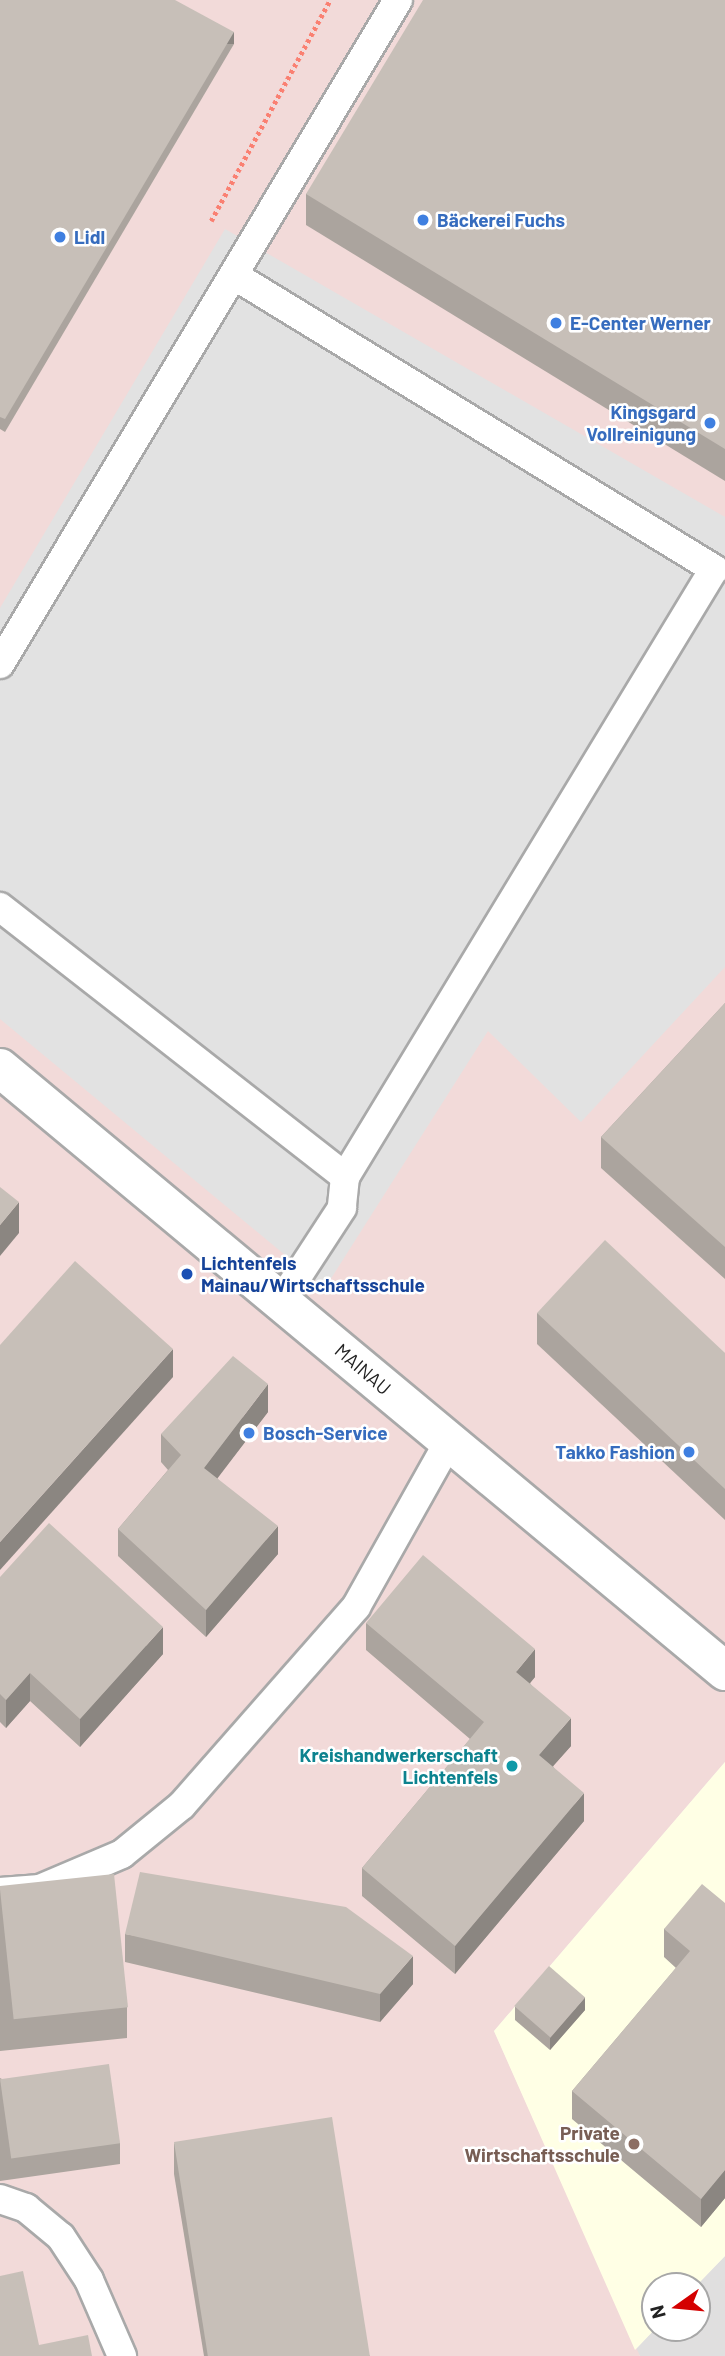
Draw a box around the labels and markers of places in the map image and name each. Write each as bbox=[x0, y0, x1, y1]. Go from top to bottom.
place label: Bäckerei Fuchs bbox=[437, 209, 565, 231]
marker: Bäckerei Fuchs bbox=[415, 212, 431, 228]
place label: Lidl bbox=[74, 226, 105, 248]
marker: Lidl bbox=[52, 229, 68, 245]
place label: E-Center Werner bbox=[570, 312, 711, 334]
marker: E-Center Werner bbox=[548, 315, 564, 331]
place label: Kingsgard Vollreinigung bbox=[586, 401, 696, 445]
marker: Kingsgard Vollreinigung bbox=[702, 415, 718, 431]
place label: Lichtenfels Mainau/Wirtschaftsschule bbox=[201, 1252, 425, 1296]
marker: Lichtenfels Mainau/Wirtschaftsschule bbox=[179, 1266, 195, 1282]
place label: Bosch-Service bbox=[263, 1422, 388, 1444]
marker: Bosch-Service bbox=[241, 1425, 257, 1441]
place label: Takko Fashion bbox=[555, 1441, 675, 1463]
marker: Takko Fashion bbox=[681, 1444, 697, 1460]
place label: Kreishandwerkerschaft Lichtenfels bbox=[300, 1744, 498, 1788]
marker: Kreishandwerkerschaft Lichtenfels bbox=[504, 1758, 520, 1774]
place label: Private Wirtschaftsschule bbox=[464, 2122, 620, 2166]
marker: Private Wirtschaftsschule bbox=[626, 2136, 642, 2152]

